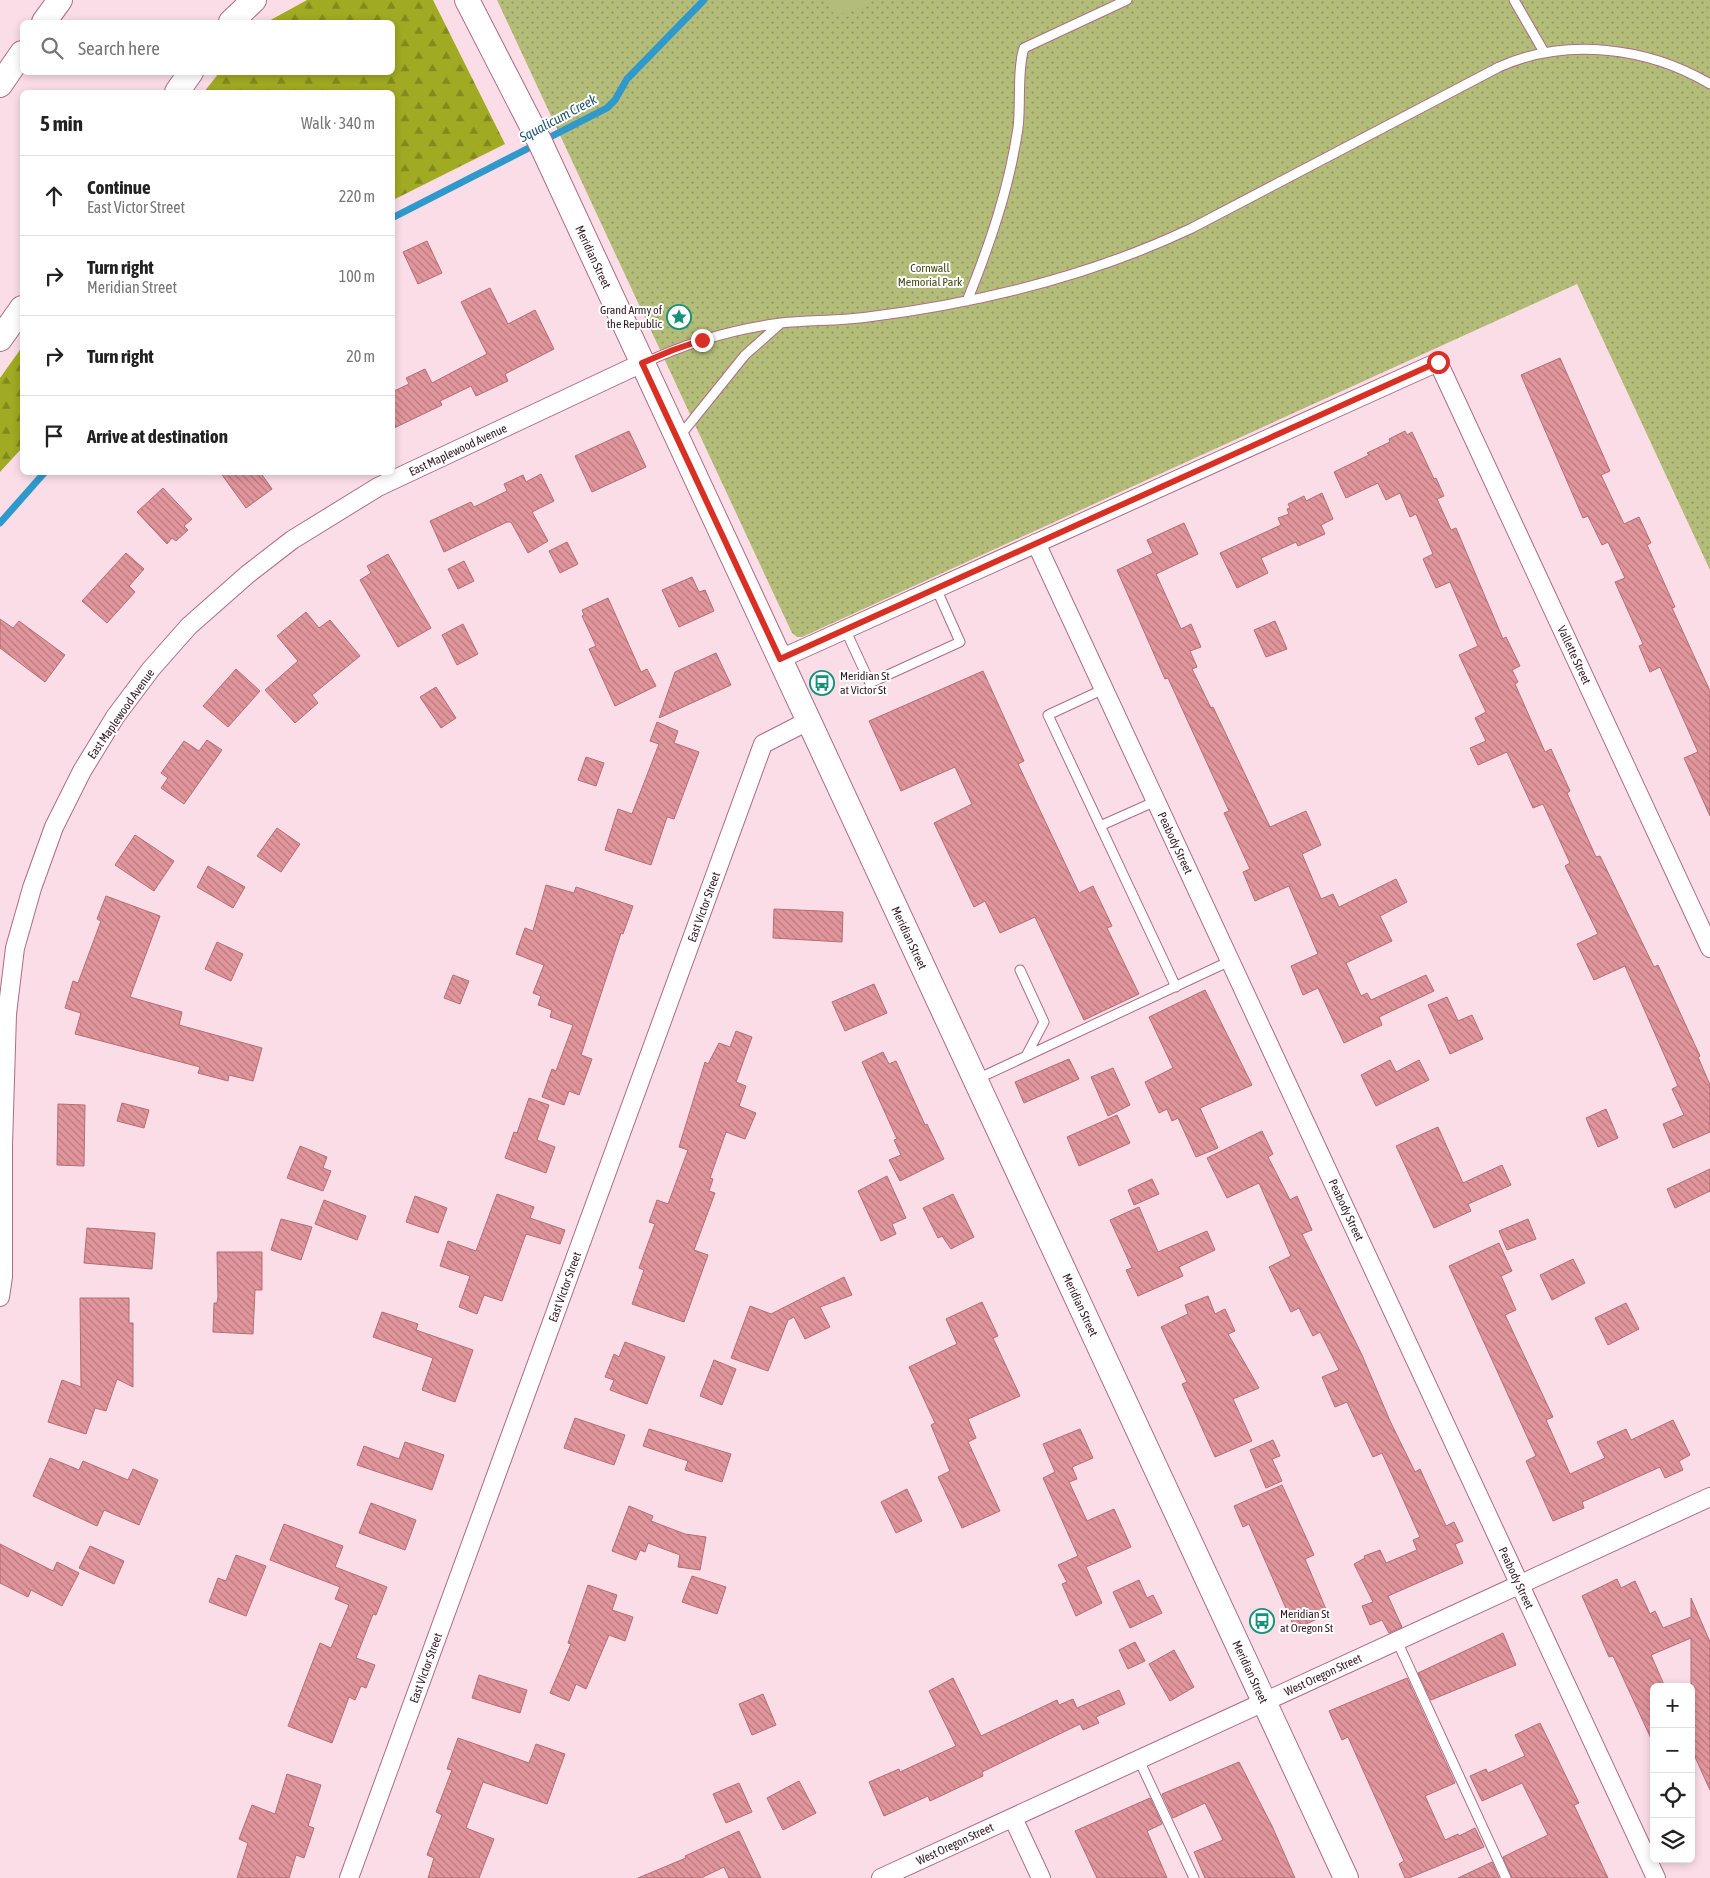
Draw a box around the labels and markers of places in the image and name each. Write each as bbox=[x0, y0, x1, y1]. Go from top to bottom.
place label: Grand Army of the Republic bbox=[600, 303, 663, 331]
place icon: Grand Army of the Republic bbox=[666, 304, 692, 330]
place label: Meridian St at Victor St bbox=[840, 669, 890, 697]
bus stop icon: Meridian St at Victor St bbox=[809, 670, 835, 696]
place label: Meridian St at Oregon St bbox=[1280, 1607, 1334, 1635]
bus stop icon: Meridian St at Oregon St bbox=[1249, 1608, 1275, 1634]

